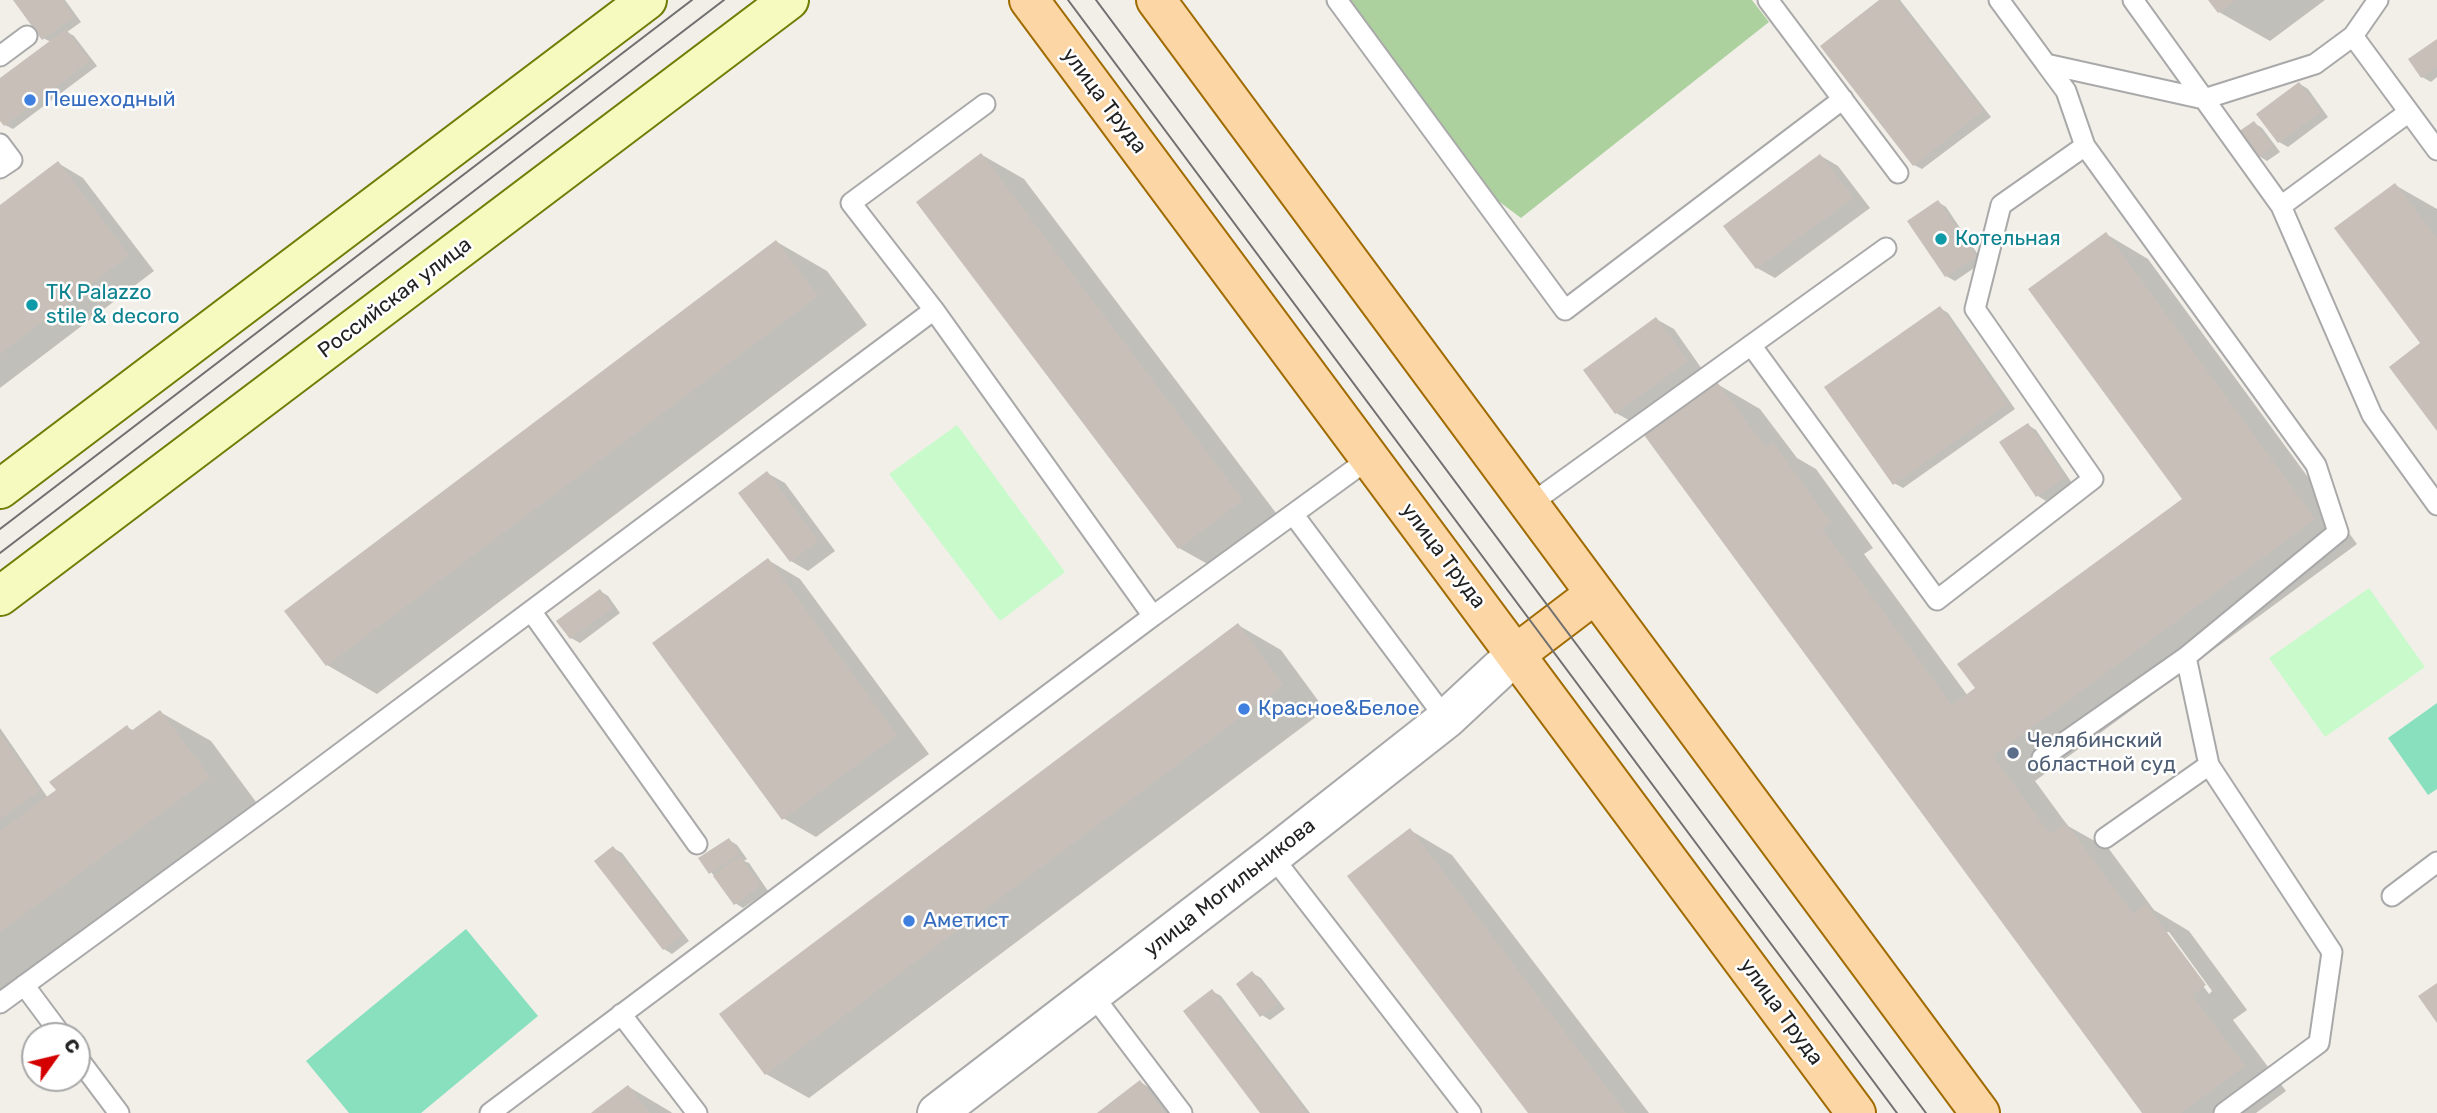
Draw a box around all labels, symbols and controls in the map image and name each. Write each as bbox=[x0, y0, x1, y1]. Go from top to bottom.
street label: улица Труда bbox=[1056, 43, 1152, 159]
place label: Пешеходный bbox=[44, 87, 175, 113]
marker: Пешеходный bbox=[22, 92, 38, 108]
place label: Котельная bbox=[1955, 226, 2061, 252]
marker: Котельная bbox=[1933, 231, 1949, 247]
street label: Российская улица bbox=[313, 232, 477, 364]
place label: ТК Palazzo stile & decoro bbox=[46, 280, 179, 330]
marker: ТК Palazzo stile & decoro bbox=[24, 297, 40, 313]
street label: улица Труда bbox=[1395, 498, 1491, 614]
place label: Красное&Белое bbox=[1258, 696, 1419, 722]
marker: Красное&Белое bbox=[1236, 701, 1252, 717]
place label: Челябинский областной суд bbox=[2027, 728, 2176, 778]
marker: Челябинский областной суд bbox=[2005, 745, 2021, 761]
street label: улица Могильникова bbox=[1139, 813, 1321, 963]
place label: Аметист bbox=[923, 908, 1009, 934]
marker: Аметист bbox=[901, 913, 917, 929]
street label: улица Труда bbox=[1734, 954, 1828, 1070]
north arrow bbox=[21, 1022, 91, 1092]
text: С bbox=[59, 1034, 85, 1058]

